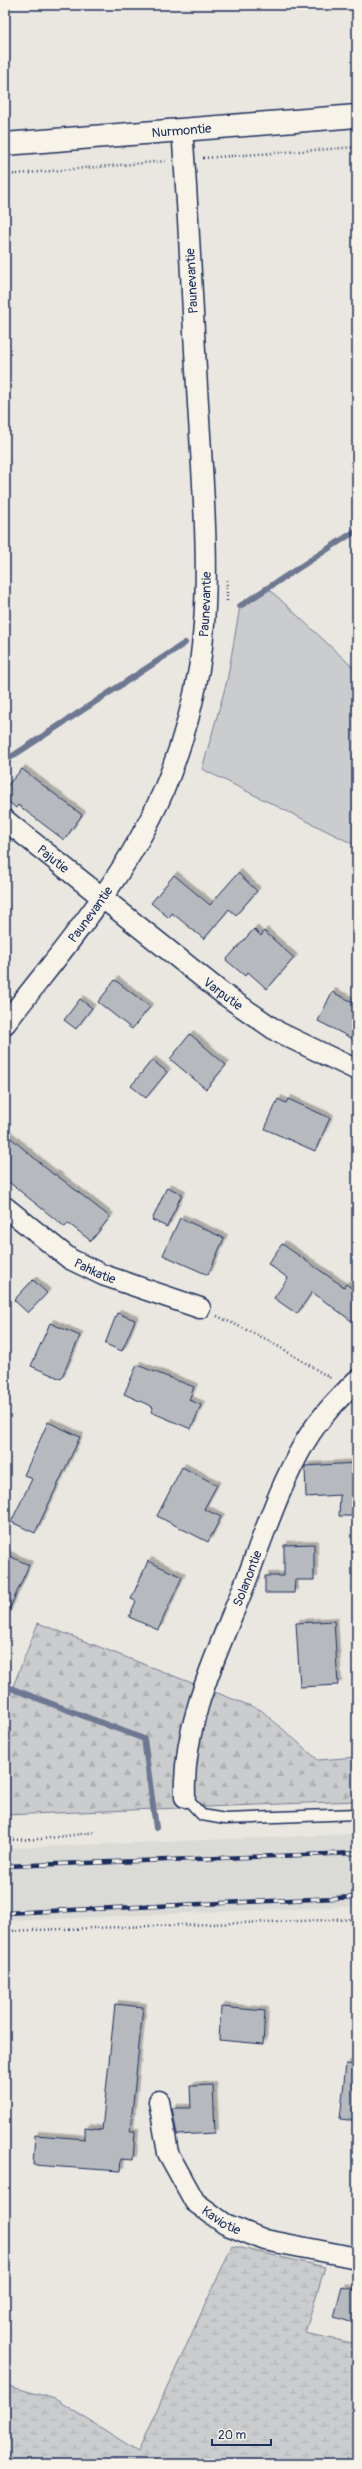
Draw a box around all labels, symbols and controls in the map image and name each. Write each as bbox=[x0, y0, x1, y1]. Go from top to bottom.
street label: Nurmontie bbox=[151, 121, 212, 141]
street label: Paunevantie bbox=[182, 247, 202, 314]
street label: Paunevantie bbox=[196, 571, 215, 638]
street label: Pajutie bbox=[34, 842, 72, 877]
street label: Paunevantie bbox=[65, 883, 117, 946]
street label: Varputie bbox=[200, 974, 246, 1014]
street label: Pahkatie bbox=[71, 1255, 118, 1288]
street label: Solanontie bbox=[230, 1548, 266, 1609]
street label: Kaviotie bbox=[198, 2203, 244, 2239]
scale bar bbox=[212, 2421, 271, 2447]
text: 20 m bbox=[218, 2428, 247, 2443]

